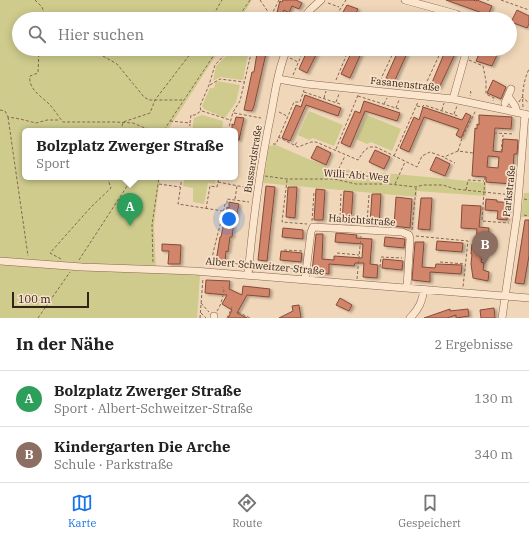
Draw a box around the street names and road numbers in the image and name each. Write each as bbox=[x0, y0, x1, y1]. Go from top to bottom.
street label: Fasanenstraße bbox=[370, 74, 440, 94]
street label: Bussardstraße bbox=[241, 124, 265, 194]
street label: Parkstraße bbox=[500, 165, 518, 217]
street label: Willi-Abt-Weg bbox=[323, 166, 390, 184]
street label: Habichtstraße bbox=[328, 211, 396, 229]
street label: Albert-Schweitzer-Straße bbox=[205, 254, 325, 278]

